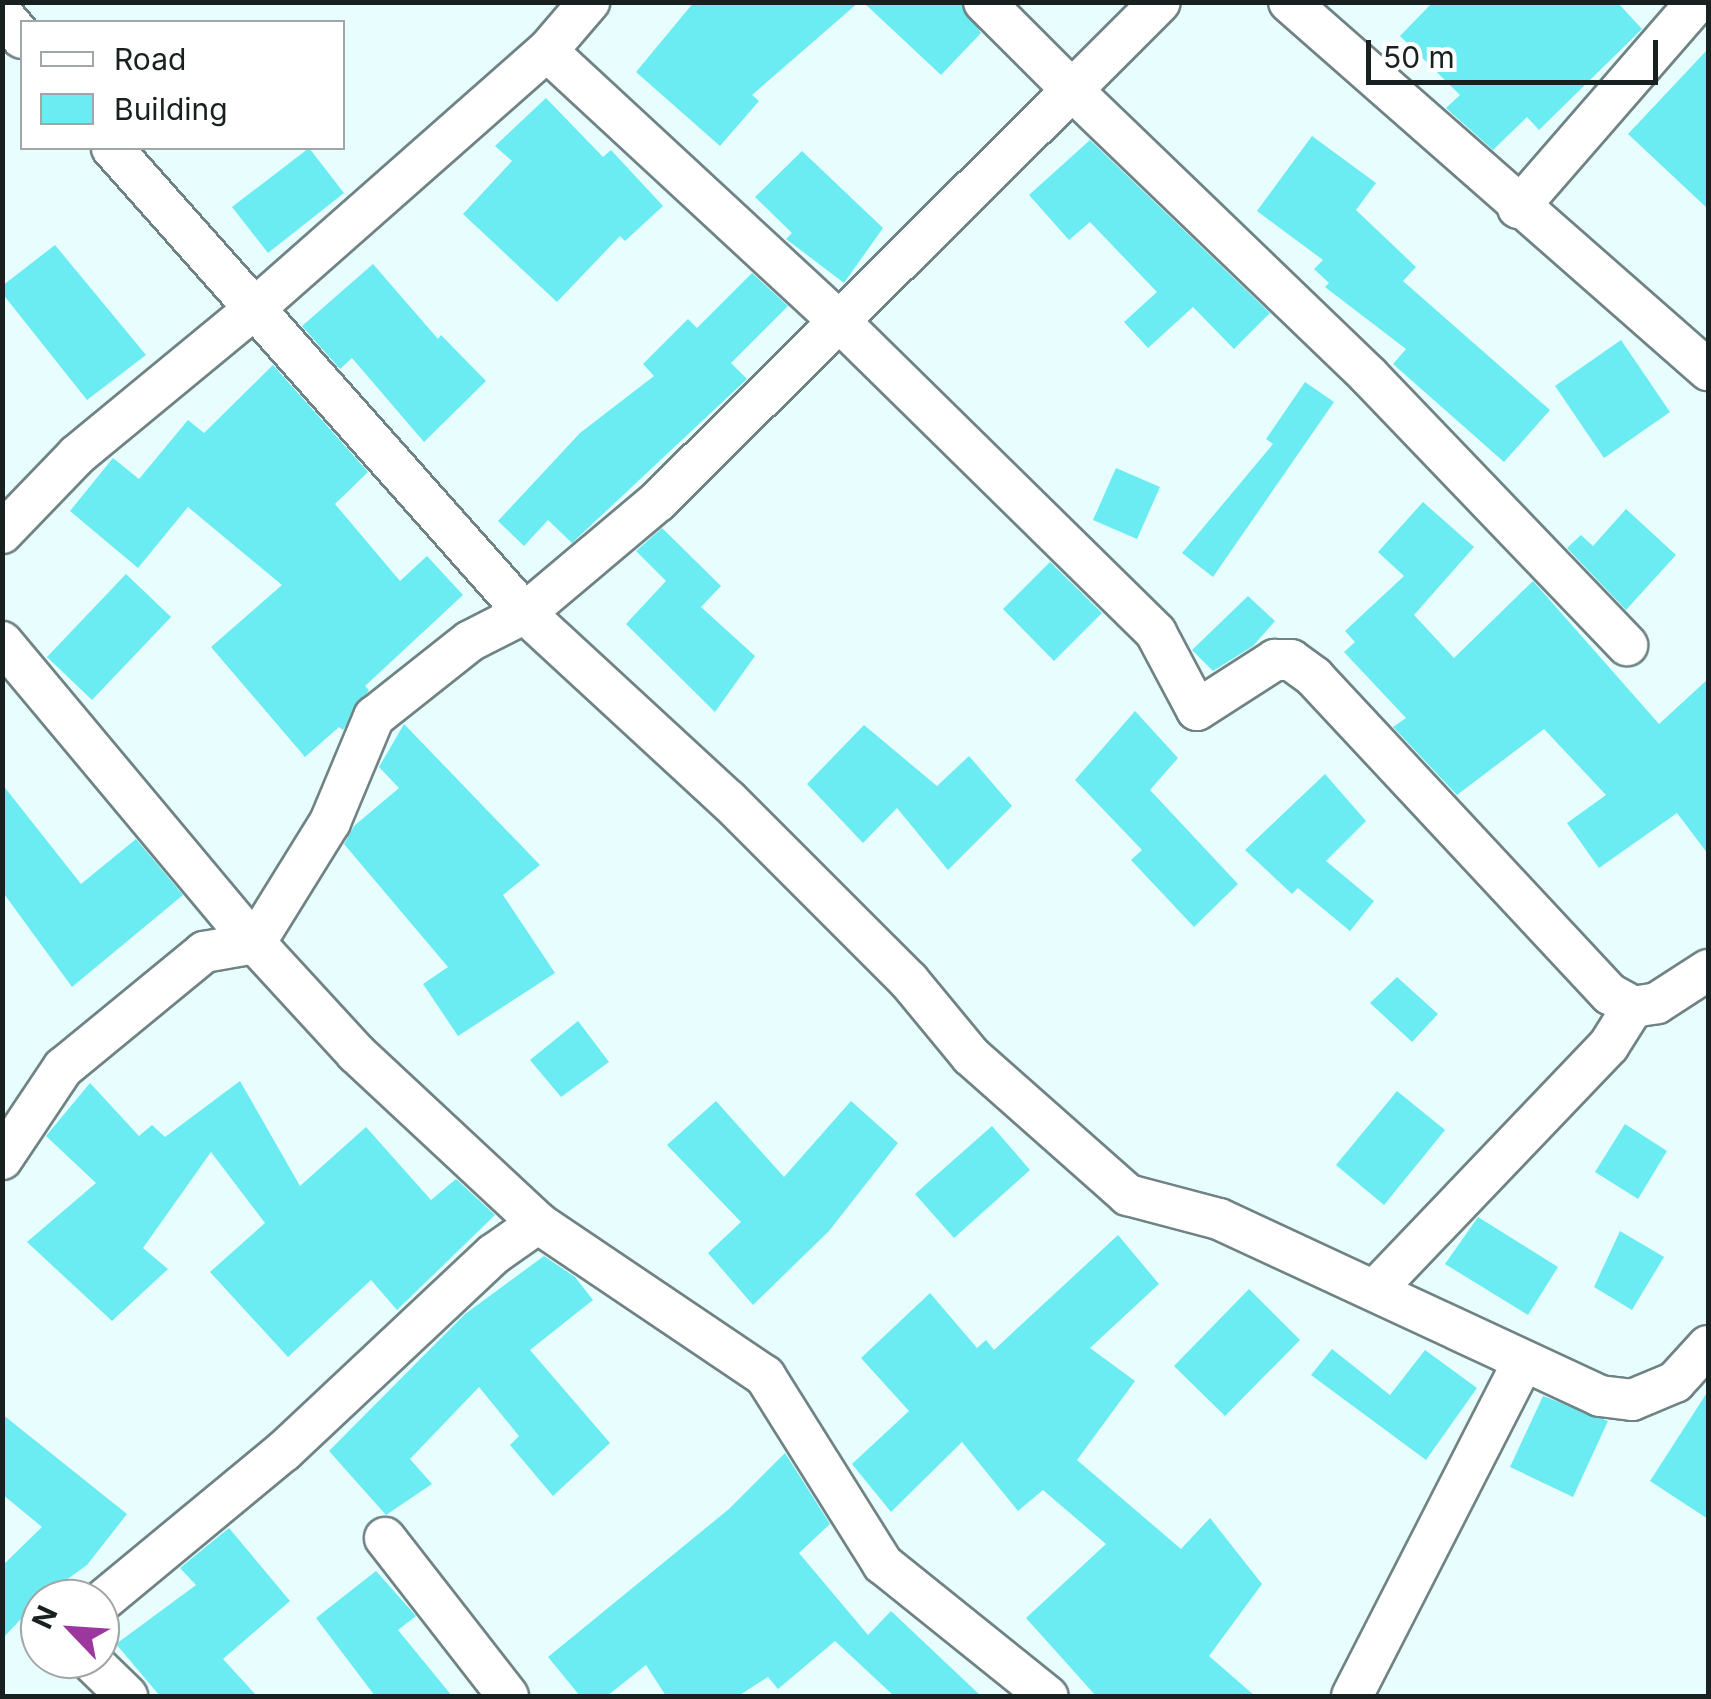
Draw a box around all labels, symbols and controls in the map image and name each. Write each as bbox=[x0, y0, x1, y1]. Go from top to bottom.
legend bbox=[20, 20, 345, 150]
scale bar bbox=[1371, 20, 1664, 82]
text: 50 m bbox=[1383, 39, 1455, 75]
text: Road bbox=[114, 41, 186, 77]
text: Building bbox=[114, 91, 228, 127]
north arrow bbox=[20, 1579, 120, 1679]
text: N bbox=[25, 1600, 65, 1634]

